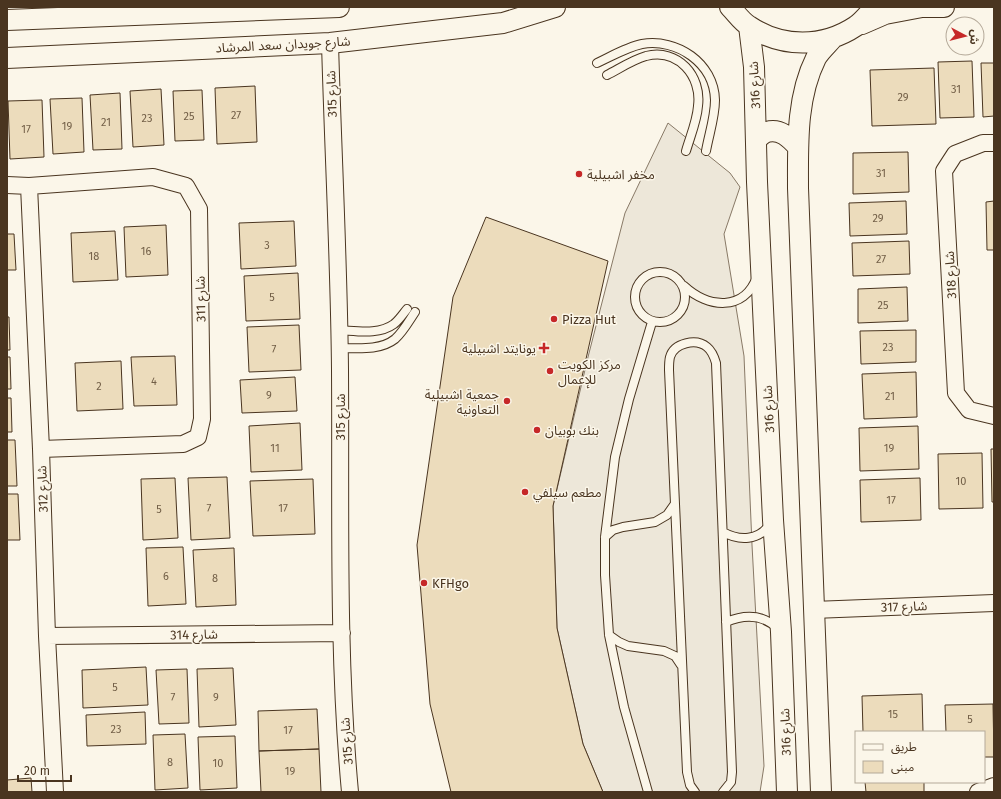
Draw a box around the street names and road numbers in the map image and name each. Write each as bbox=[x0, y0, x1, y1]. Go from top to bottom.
street label: شارع جويدان سعد المرشاد bbox=[215, 33, 351, 59]
street label: شارع 316 bbox=[746, 61, 766, 109]
street label: شارع 315 bbox=[323, 70, 343, 118]
street label: شارع 318 bbox=[942, 251, 962, 299]
street label: شارع 311 bbox=[193, 276, 211, 322]
street label: شارع 316 bbox=[760, 385, 780, 433]
street label: شارع 315 bbox=[333, 393, 351, 441]
street label: شارع 312 bbox=[34, 465, 54, 513]
street label: شارع 317 bbox=[881, 598, 928, 618]
street label: شارع 314 bbox=[170, 627, 218, 645]
street label: شارع 316 bbox=[777, 708, 797, 756]
street label: شارع 315 bbox=[337, 717, 359, 765]

